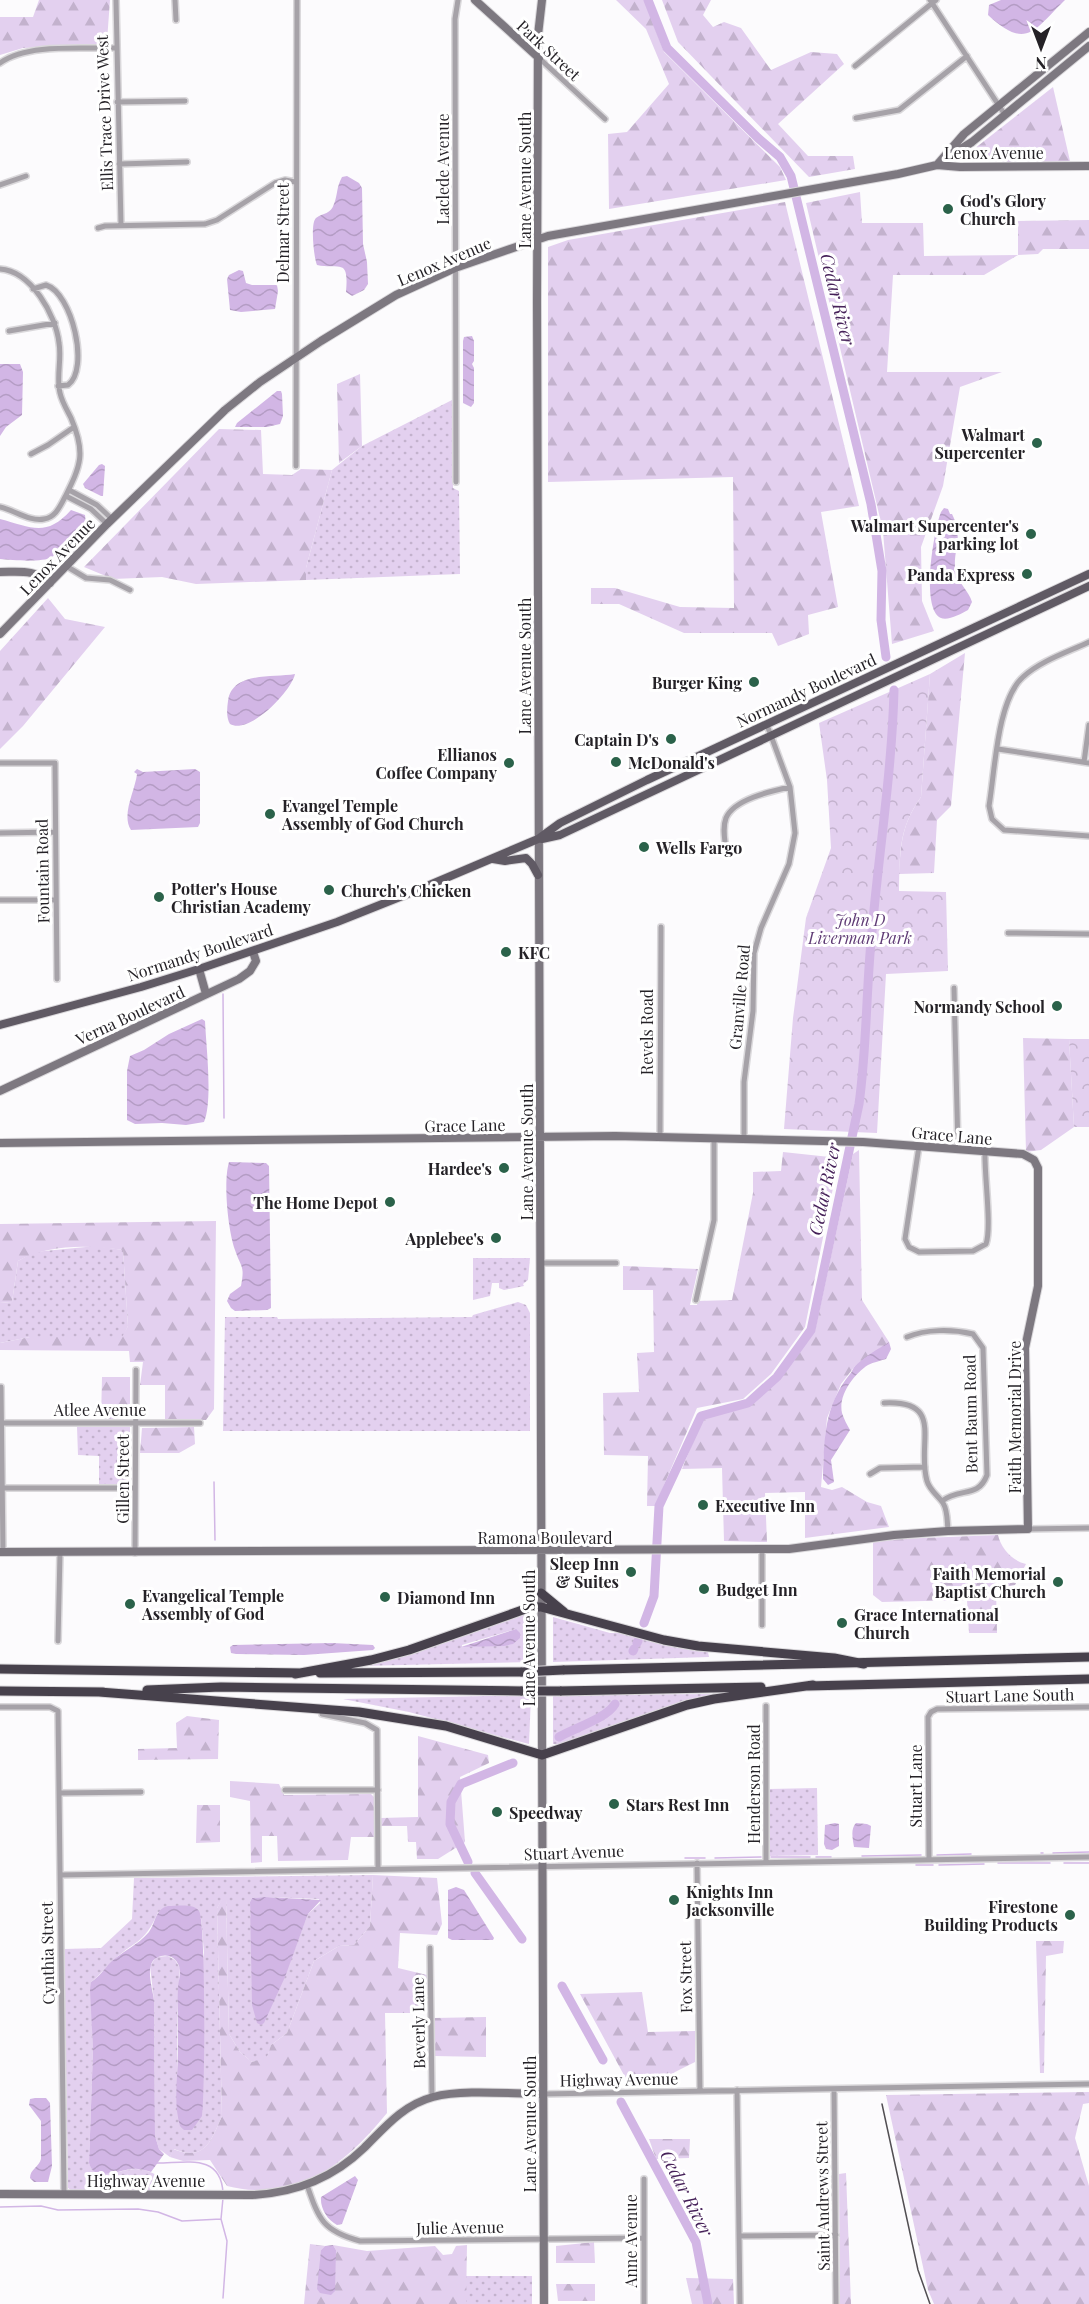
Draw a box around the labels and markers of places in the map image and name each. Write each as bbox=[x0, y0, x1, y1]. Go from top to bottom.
place label: God's Glory Church bbox=[960, 190, 1047, 229]
marker: God's Glory Church bbox=[941, 202, 955, 216]
place label: Walmart Supercenter bbox=[934, 424, 1026, 463]
marker: Walmart Supercenter bbox=[1030, 436, 1044, 450]
place label: Walmart Supercenter's parking lot bbox=[850, 515, 1019, 554]
marker: Walmart Supercenter's parking lot bbox=[1024, 527, 1038, 541]
place label: Panda Express bbox=[907, 564, 1015, 585]
marker: Panda Express bbox=[1020, 567, 1034, 581]
place label: Burger King bbox=[652, 672, 742, 693]
marker: Burger King bbox=[747, 675, 761, 689]
place label: Captain D's bbox=[574, 729, 659, 750]
marker: Captain D's bbox=[664, 732, 678, 746]
place label: Ellianos Coffee Company bbox=[376, 744, 498, 783]
place label: McDonald's bbox=[628, 752, 715, 773]
marker: McDonald's bbox=[609, 755, 623, 769]
marker: Ellianos Coffee Company bbox=[502, 756, 516, 770]
place label: Evangel Temple Assembly of God Church bbox=[281, 795, 464, 834]
marker: Evangel Temple Assembly of God Church bbox=[263, 807, 277, 821]
place label: Wells Fargo bbox=[655, 837, 742, 858]
marker: Wells Fargo bbox=[637, 840, 651, 854]
place label: Potter's House Christian Academy bbox=[171, 878, 312, 917]
place label: Church's Chicken bbox=[341, 880, 471, 901]
marker: Church's Chicken bbox=[322, 883, 336, 897]
marker: Potter's House Christian Academy bbox=[152, 890, 166, 904]
place label: KFC bbox=[518, 942, 550, 963]
marker: KFC bbox=[499, 945, 513, 959]
place label: Normandy School bbox=[914, 996, 1045, 1017]
marker: Normandy School bbox=[1050, 999, 1064, 1013]
place label: Hardee's bbox=[428, 1158, 492, 1179]
marker: Hardee's bbox=[497, 1161, 511, 1175]
place label: The Home Depot bbox=[253, 1192, 378, 1213]
marker: The Home Depot bbox=[383, 1195, 397, 1209]
place label: Applebee's bbox=[404, 1228, 484, 1249]
marker: Applebee's bbox=[489, 1231, 503, 1245]
place label: Executive Inn bbox=[715, 1495, 815, 1516]
marker: Executive Inn bbox=[696, 1498, 710, 1512]
place label: Sleep Inn & Suites bbox=[550, 1553, 619, 1592]
place label: Faith Memorial Baptist Church bbox=[933, 1563, 1046, 1602]
marker: Sleep Inn & Suites bbox=[624, 1565, 638, 1579]
marker: Faith Memorial Baptist Church bbox=[1051, 1575, 1065, 1589]
place label: Budget Inn bbox=[716, 1579, 798, 1600]
marker: Budget Inn bbox=[697, 1582, 711, 1596]
place label: Evangelical Temple Assembly of God bbox=[141, 1585, 284, 1624]
place label: Diamond Inn bbox=[397, 1587, 495, 1608]
marker: Diamond Inn bbox=[378, 1590, 392, 1604]
marker: Evangelical Temple Assembly of God bbox=[123, 1597, 137, 1611]
place label: Grace International Church bbox=[854, 1604, 999, 1643]
marker: Grace International Church bbox=[835, 1616, 849, 1630]
place label: Stars Rest Inn bbox=[626, 1794, 729, 1815]
marker: Stars Rest Inn bbox=[607, 1797, 621, 1811]
place label: Speedway bbox=[509, 1802, 583, 1823]
marker: Speedway bbox=[490, 1805, 504, 1819]
place label: Knights Inn Jacksonville bbox=[685, 1881, 774, 1920]
marker: Knights Inn Jacksonville bbox=[667, 1893, 681, 1907]
place label: Firestone Building Products bbox=[924, 1896, 1058, 1935]
marker: Firestone Building Products bbox=[1063, 1908, 1077, 1922]

